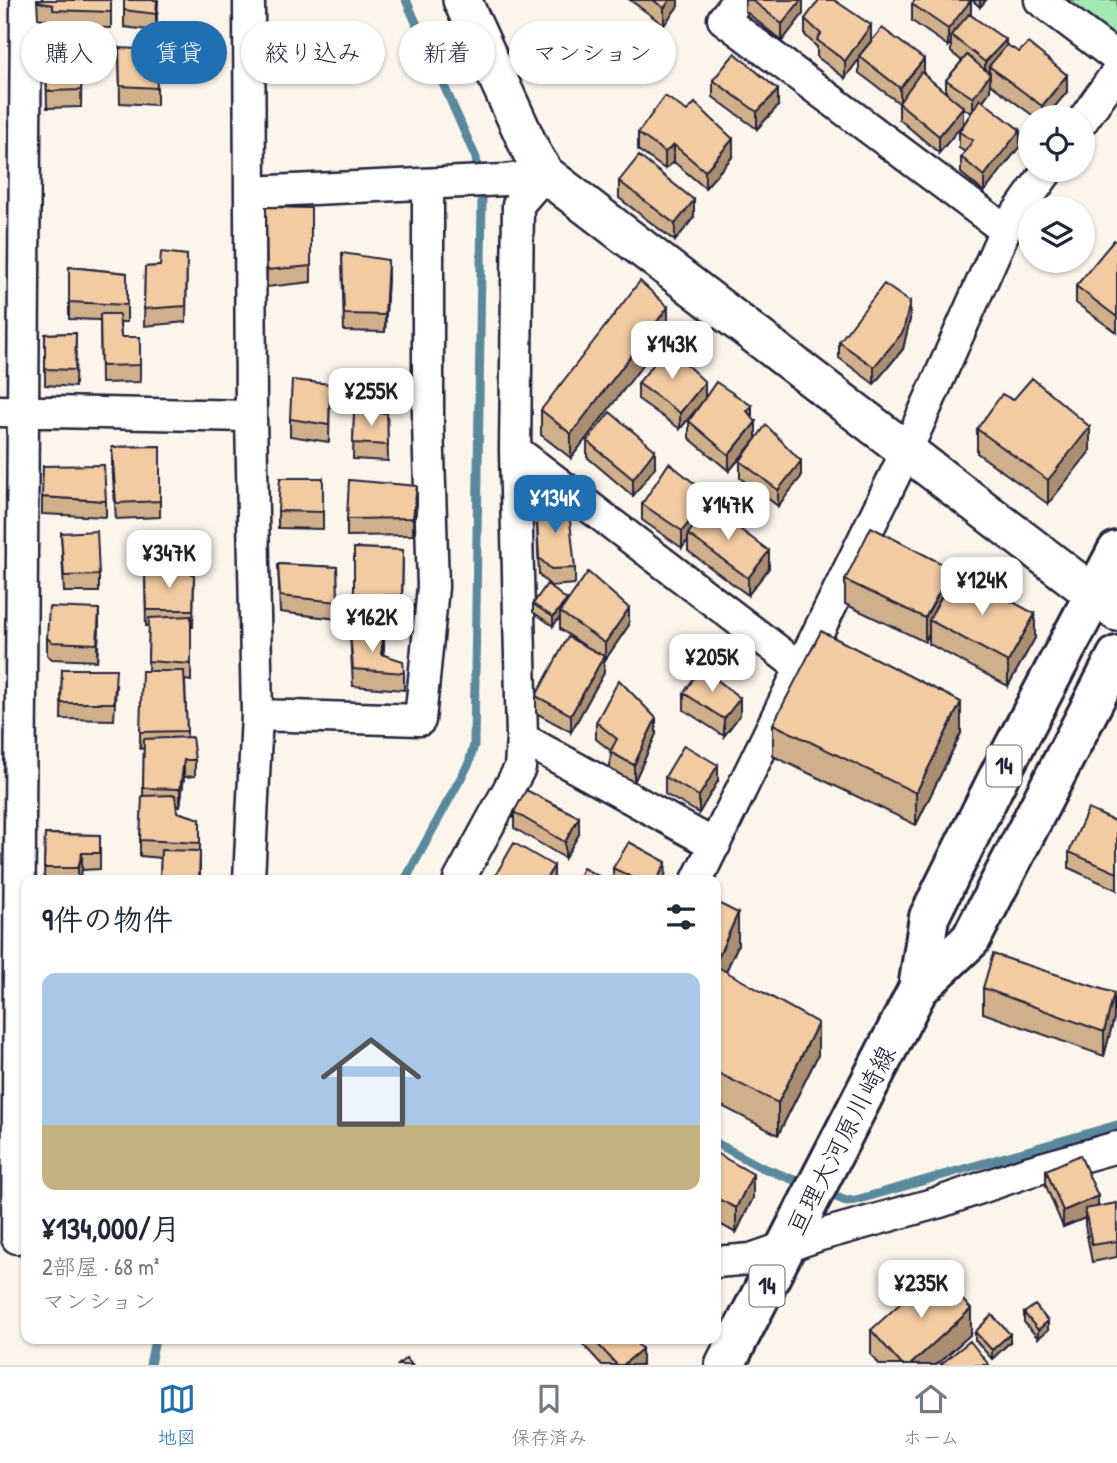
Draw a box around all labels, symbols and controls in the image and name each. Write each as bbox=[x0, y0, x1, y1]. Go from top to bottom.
chip: 購入 bbox=[21, 21, 117, 84]
chip: 賃貸 bbox=[131, 21, 227, 84]
chip: 絞り込み bbox=[241, 21, 385, 84]
chip: 新着 bbox=[399, 21, 495, 84]
chip: マンション bbox=[509, 21, 676, 84]
map controls bbox=[1018, 105, 1095, 273]
button: locate bbox=[1018, 105, 1095, 182]
button: layers bbox=[1018, 196, 1095, 273]
pin: ¥143K bbox=[623, 322, 721, 381]
text: ¥143K bbox=[647, 328, 697, 359]
pin: ¥255K bbox=[322, 368, 420, 428]
text: ¥255K bbox=[345, 375, 397, 406]
pin: ¥134K bbox=[506, 476, 604, 535]
text: ¥134K bbox=[530, 482, 580, 513]
pin: ¥147K bbox=[679, 482, 777, 542]
text: ¥147K bbox=[702, 489, 754, 520]
pin: ¥347K bbox=[120, 530, 218, 590]
text: ¥347K bbox=[142, 537, 196, 568]
pin: ¥124K bbox=[933, 558, 1031, 617]
text: ¥124K bbox=[957, 564, 1007, 595]
pin: ¥162K bbox=[323, 594, 421, 654]
text: ¥162K bbox=[347, 601, 398, 632]
pin: ¥205K bbox=[663, 634, 761, 694]
text: ¥205K bbox=[685, 641, 739, 672]
road number: 14 bbox=[986, 746, 1021, 786]
icon: filters bbox=[662, 898, 700, 936]
text: 9件の物件 bbox=[42, 899, 173, 939]
icon: home bbox=[308, 1019, 434, 1145]
street label: 亘理大河原川崎線 bbox=[778, 1039, 903, 1240]
text: ¥134,000/月 bbox=[42, 1208, 181, 1248]
text: 2部屋 · 68 m² bbox=[42, 1251, 159, 1282]
pin: ¥235K bbox=[872, 1260, 970, 1320]
road number: 14 bbox=[750, 1266, 784, 1306]
text: ¥235K bbox=[894, 1267, 948, 1298]
text: マンション bbox=[42, 1285, 156, 1316]
tab: 地図 bbox=[158, 1380, 196, 1450]
tab: 保存済み bbox=[511, 1380, 587, 1450]
tab: ホーム bbox=[903, 1380, 959, 1450]

